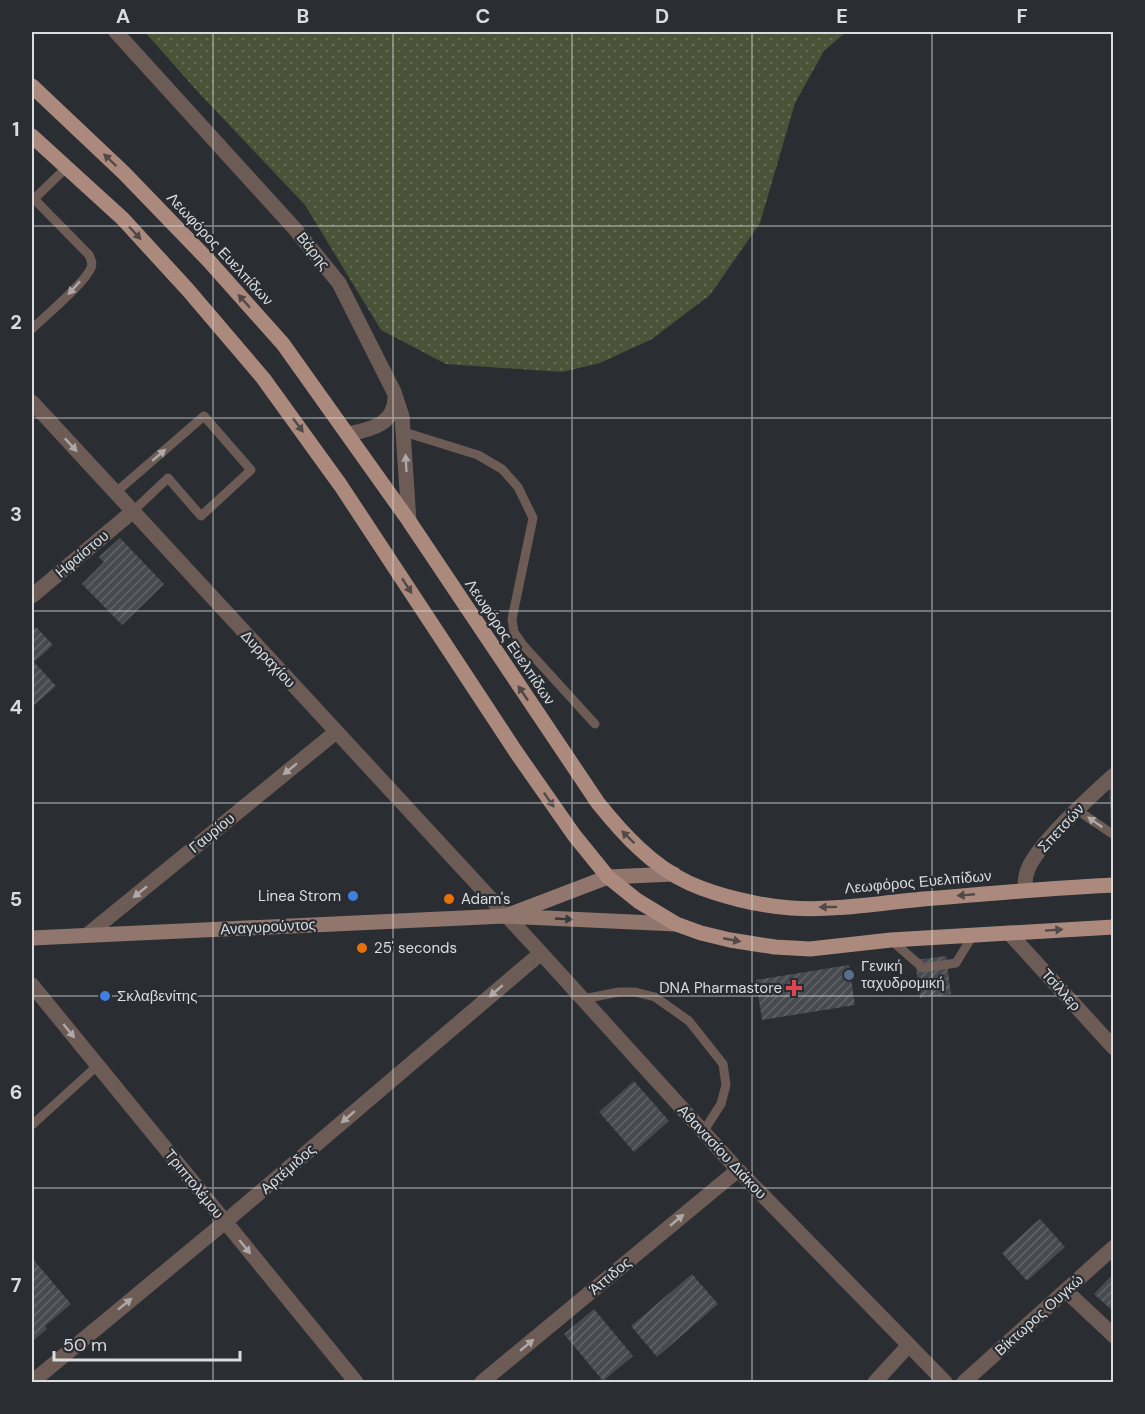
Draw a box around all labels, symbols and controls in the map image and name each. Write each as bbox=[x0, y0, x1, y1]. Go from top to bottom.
text: A bbox=[116, 3, 130, 29]
text: B bbox=[297, 3, 309, 29]
text: C bbox=[476, 3, 490, 29]
text: D bbox=[655, 3, 669, 29]
text: E bbox=[836, 3, 848, 29]
text: F bbox=[1016, 3, 1028, 29]
text: 1 bbox=[12, 116, 20, 142]
one-way arrow bbox=[103, 153, 117, 167]
street label: Λεωφόρος Ευελπίδων bbox=[162, 188, 278, 310]
one-way arrow bbox=[128, 226, 142, 240]
street label: Βάρης bbox=[292, 228, 334, 274]
one-way arrow bbox=[67, 280, 81, 295]
one-way arrow bbox=[238, 294, 251, 309]
text: 2 bbox=[10, 309, 22, 335]
one-way arrow bbox=[292, 417, 304, 433]
one-way arrow bbox=[64, 438, 78, 453]
one-way arrow bbox=[151, 449, 166, 462]
one-way arrow bbox=[401, 453, 410, 472]
text: 3 bbox=[10, 501, 22, 527]
street label: Ηφαίστου bbox=[51, 526, 113, 582]
street label: Λεωφόρος Ευελπίδων bbox=[460, 575, 560, 709]
one-way arrow bbox=[402, 578, 413, 595]
street label: Δυρραχίου bbox=[236, 626, 300, 692]
one-way arrow bbox=[517, 686, 529, 702]
text: 4 bbox=[10, 694, 23, 720]
one-way arrow bbox=[282, 762, 298, 775]
one-way arrow bbox=[543, 792, 554, 808]
street label: Σπετσών bbox=[1033, 799, 1089, 857]
street label: Γαυρίου bbox=[185, 808, 239, 858]
one-way arrow bbox=[1088, 817, 1103, 829]
one-way arrow bbox=[621, 831, 635, 845]
street label: Λεωφόρος Ευελπίδων bbox=[844, 866, 992, 898]
text: 5 bbox=[10, 886, 22, 912]
one-way arrow bbox=[132, 886, 147, 898]
place label: Linea Strom bbox=[258, 886, 341, 906]
marker: Linea Strom bbox=[346, 889, 360, 903]
place label: Adam's bbox=[461, 889, 511, 909]
one-way arrow bbox=[957, 890, 976, 900]
marker: Adam's bbox=[442, 892, 456, 906]
one-way arrow bbox=[819, 903, 838, 912]
street label: Αναγυρούντος bbox=[220, 915, 316, 939]
one-way arrow bbox=[554, 915, 573, 924]
one-way arrow bbox=[1045, 926, 1064, 935]
one-way arrow bbox=[723, 936, 742, 945]
place label: 25' seconds bbox=[374, 938, 457, 958]
marker: 25' seconds bbox=[355, 941, 369, 955]
place label: Γενική ταχυδρομική bbox=[861, 956, 945, 993]
street label: Τσίλλερ bbox=[1037, 965, 1085, 1015]
marker: Γενική ταχυδρομική bbox=[842, 968, 856, 982]
place label: DNA Pharmastore bbox=[659, 978, 782, 998]
marker: DNA Pharmastore bbox=[787, 981, 801, 995]
one-way arrow bbox=[488, 984, 504, 997]
place label: Σκλαβενίτης bbox=[117, 986, 197, 1006]
marker: Σκλαβενίτης bbox=[98, 989, 112, 1003]
one-way arrow bbox=[62, 1023, 75, 1039]
text: 6 bbox=[10, 1079, 22, 1105]
street label: Αθανασίου Διάκου bbox=[673, 1100, 771, 1204]
one-way arrow bbox=[341, 1110, 356, 1123]
street label: Αρτέμιδος bbox=[256, 1140, 320, 1198]
street label: Τριπτολέμου bbox=[160, 1145, 228, 1223]
one-way arrow bbox=[669, 1214, 685, 1227]
one-way arrow bbox=[239, 1239, 252, 1255]
street label: Άττιδος bbox=[585, 1253, 635, 1299]
street label: Βίκτωρος Ουγκώ bbox=[990, 1270, 1088, 1360]
text: 7 bbox=[11, 1272, 22, 1298]
one-way arrow bbox=[117, 1298, 133, 1311]
scale bar bbox=[54, 1324, 240, 1362]
text: 50 m bbox=[63, 1333, 107, 1357]
one-way arrow bbox=[519, 1339, 534, 1352]

